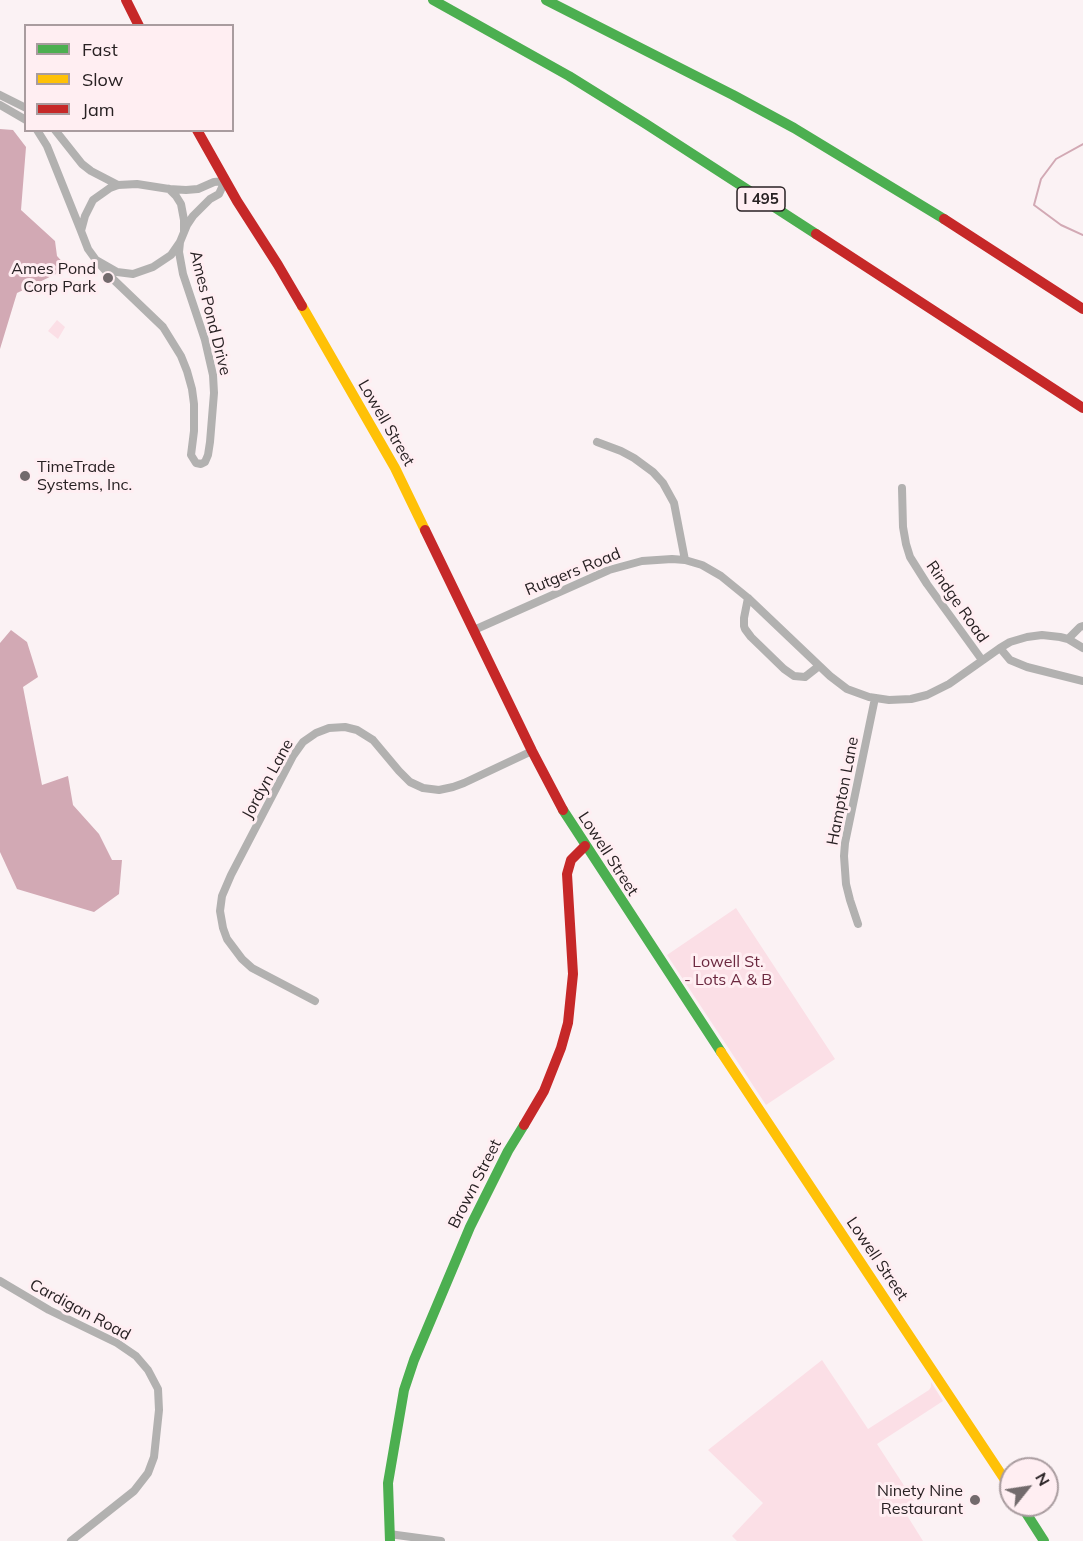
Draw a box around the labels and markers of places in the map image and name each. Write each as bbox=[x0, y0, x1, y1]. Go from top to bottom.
place label: Ames Pond Corp Park bbox=[11, 259, 96, 297]
marker: Ames Pond Corp Park bbox=[101, 271, 115, 285]
place label: TimeTrade Systems, Inc. bbox=[37, 457, 132, 495]
marker: TimeTrade Systems, Inc. bbox=[18, 469, 32, 483]
place label: Ninety Nine Restaurant bbox=[877, 1481, 963, 1519]
marker: Ninety Nine Restaurant bbox=[968, 1493, 982, 1507]

